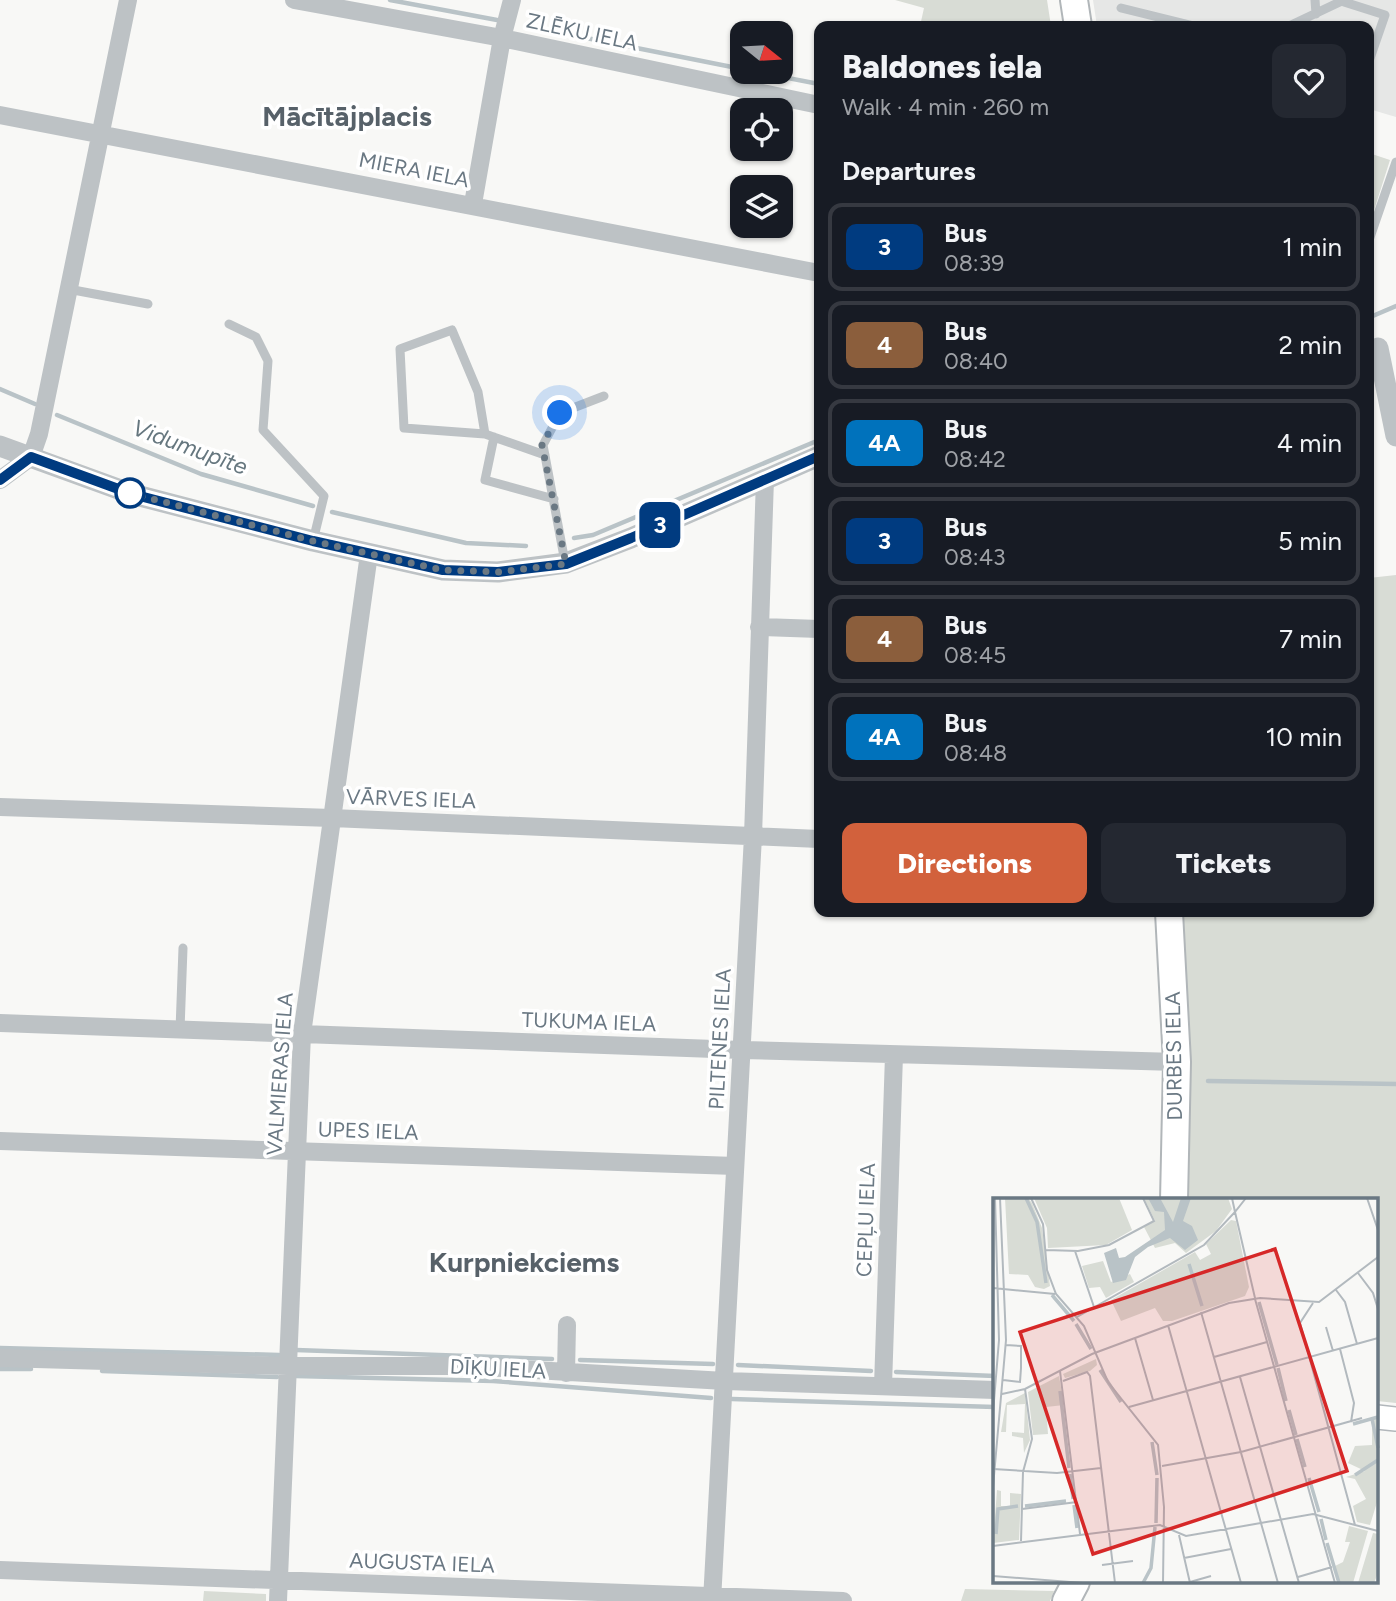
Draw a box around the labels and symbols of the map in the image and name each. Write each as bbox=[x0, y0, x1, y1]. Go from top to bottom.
street label: ZLĒKU IELA bbox=[524, 8, 640, 55]
north arrow bbox=[730, 21, 793, 84]
district label: Mācītājplacis bbox=[262, 99, 432, 133]
street label: MIERA IELA bbox=[357, 147, 471, 192]
your location bbox=[542, 395, 577, 430]
water label: Vidumupīte bbox=[129, 413, 252, 481]
unlabelled marker bbox=[115, 478, 145, 508]
line badge: 3 bbox=[637, 502, 683, 548]
street label: VĀRVES IELA bbox=[345, 784, 477, 813]
street label: PILTENES IELA bbox=[703, 968, 736, 1110]
street label: DURBES IELA bbox=[1160, 991, 1187, 1121]
street label: VALMIERAS IELA bbox=[261, 992, 298, 1156]
street label: TUKUMA IELA bbox=[521, 1007, 657, 1036]
street label: UPES IELA bbox=[317, 1116, 419, 1145]
street label: CEPĻU IELA bbox=[851, 1163, 880, 1277]
inset map bbox=[993, 1198, 1378, 1584]
district label: Kurpniekciems bbox=[429, 1245, 619, 1279]
street label: DĪĶU IELA bbox=[449, 1353, 547, 1384]
street label: AUGUSTA IELA bbox=[349, 1547, 495, 1578]

